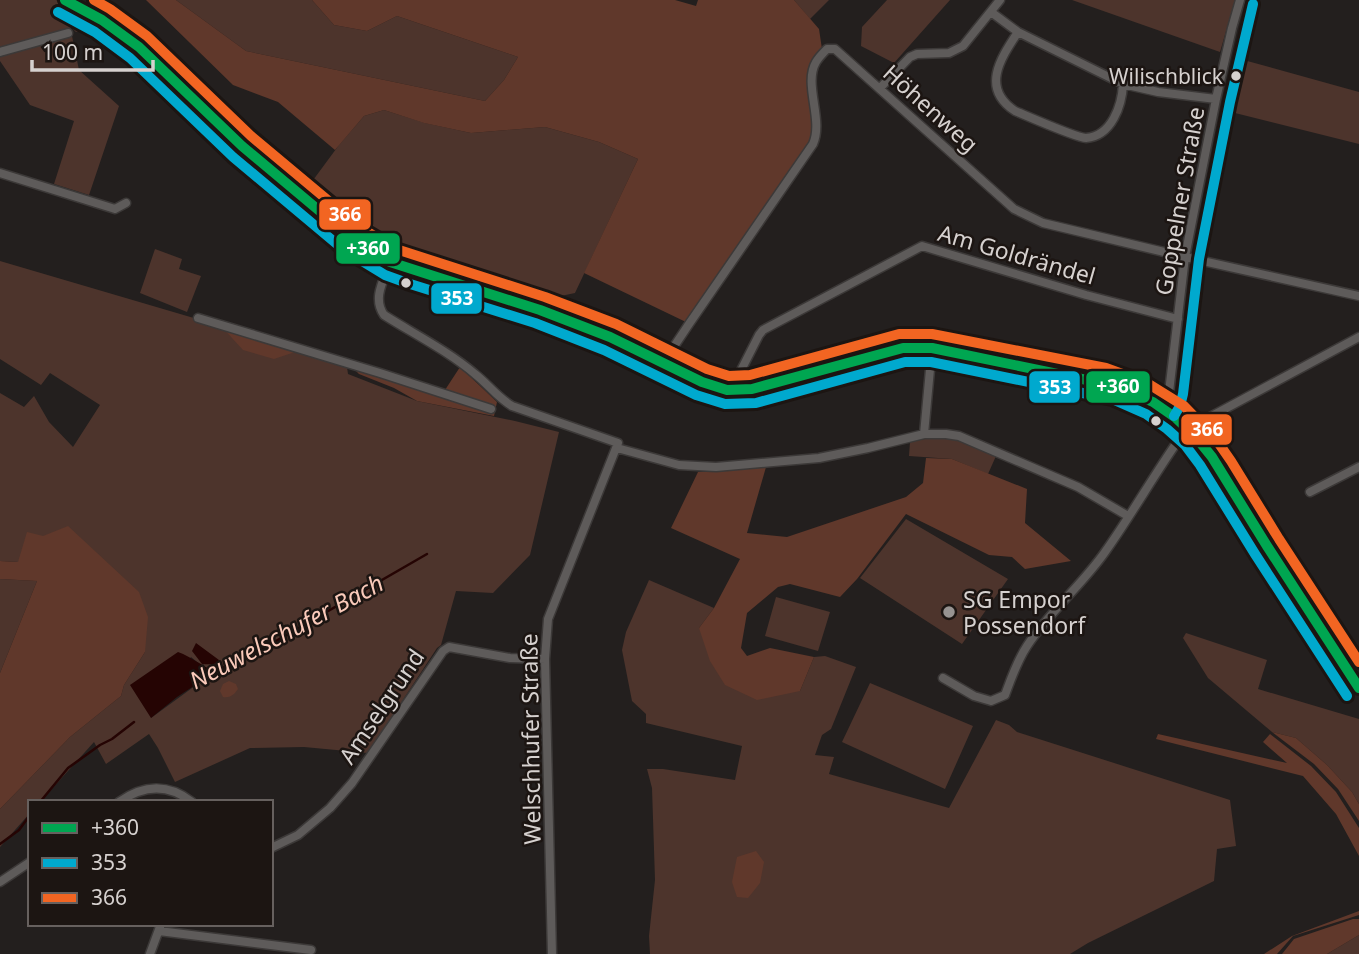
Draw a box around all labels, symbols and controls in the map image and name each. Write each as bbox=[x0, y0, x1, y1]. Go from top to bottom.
scale bar bbox=[32, 28, 152, 72]
text: 100 m bbox=[42, 38, 103, 66]
street label: Höhenweg bbox=[877, 57, 985, 159]
place label: Wilischblick bbox=[1109, 62, 1224, 90]
marker: Wilischblick bbox=[1229, 69, 1243, 83]
street label: Goppelner Straße bbox=[1147, 104, 1211, 298]
line badge: 366 bbox=[318, 198, 372, 231]
text: 366 bbox=[329, 201, 361, 227]
street label: Am Goldrändel bbox=[935, 216, 1099, 292]
line badge: +360 bbox=[335, 232, 401, 265]
text: +360 bbox=[346, 235, 390, 261]
unlabelled marker bbox=[399, 276, 413, 290]
line badge: 353 bbox=[430, 282, 483, 315]
text: 353 bbox=[441, 285, 473, 311]
line badge: 353 bbox=[1028, 370, 1081, 404]
line badge: +360 bbox=[1085, 370, 1151, 404]
text: +360 bbox=[1096, 373, 1140, 399]
text: 353 bbox=[1039, 374, 1071, 400]
line badge: 366 bbox=[1180, 413, 1233, 446]
unlabelled marker bbox=[1149, 414, 1163, 428]
text: 366 bbox=[1191, 416, 1223, 442]
water label: Neuwelschufer Bach bbox=[183, 566, 389, 696]
place label: SG Empor Possendorf bbox=[963, 583, 1087, 641]
marker: SG Empor Possendorf bbox=[941, 604, 957, 620]
street label: Welschhufer Straße bbox=[512, 633, 548, 845]
street label: Amselgrund bbox=[331, 642, 431, 770]
legend bbox=[28, 800, 273, 926]
text: +360 bbox=[91, 813, 139, 841]
text: 353 bbox=[91, 848, 127, 876]
text: 366 bbox=[91, 883, 127, 911]

